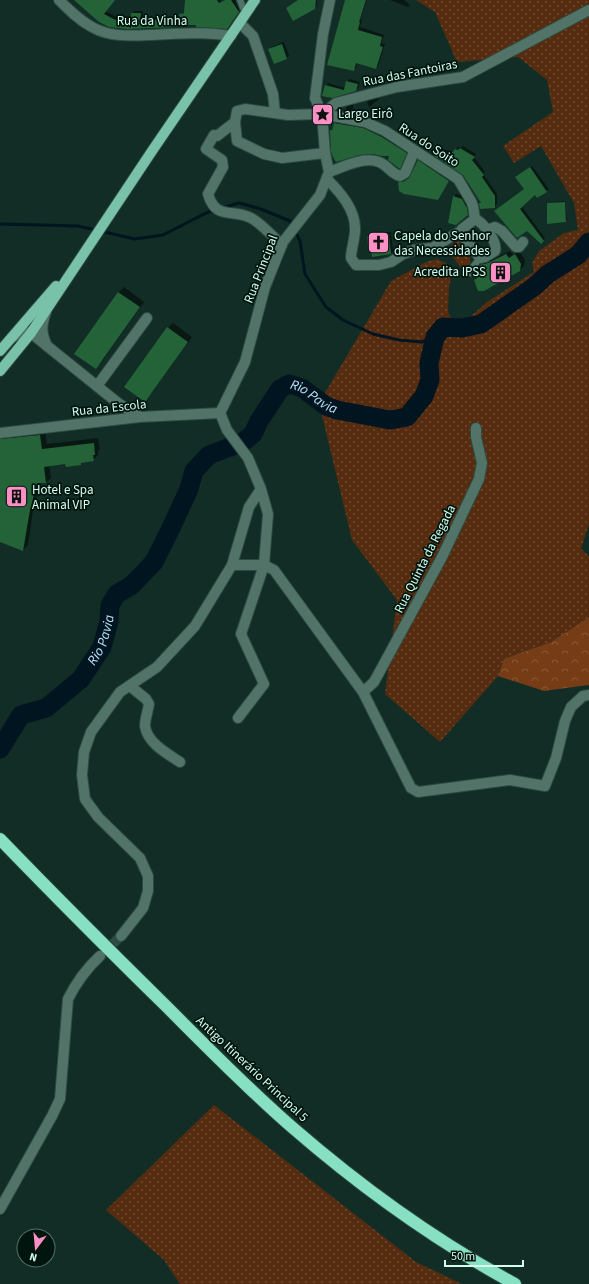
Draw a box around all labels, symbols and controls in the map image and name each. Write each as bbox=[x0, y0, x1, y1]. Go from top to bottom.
street label: Rua da Vinha bbox=[117, 12, 187, 30]
street label: Rua das Fantoiras bbox=[361, 55, 459, 91]
place icon: Largo Eirô bbox=[309, 101, 335, 127]
place label: Largo Eirô bbox=[338, 105, 393, 123]
street label: Rua do Soito bbox=[395, 119, 463, 171]
place label: Capela do Senhor das Necessidades bbox=[394, 227, 491, 260]
church icon: Capela do Senhor das Necessidades bbox=[366, 230, 392, 256]
street label: Rua Principal bbox=[240, 232, 282, 306]
building icon: Acredita IPSS bbox=[488, 259, 514, 285]
place label: Acredita IPSS bbox=[414, 263, 486, 281]
water label: Rio Pavia bbox=[288, 375, 341, 419]
street label: Rua da Escola bbox=[71, 395, 147, 421]
place label: Hotel e Spa Animal VIP bbox=[32, 481, 93, 514]
building icon: Hotel e Spa Animal VIP bbox=[4, 484, 30, 510]
street label: Rua Quinta da Regada bbox=[390, 502, 460, 616]
water label: Rio Pavia bbox=[83, 614, 119, 669]
street label: Antigo Itinerário Principal 5 bbox=[192, 1012, 312, 1126]
north arrow bbox=[16, 1228, 56, 1268]
scale bar bbox=[445, 1242, 523, 1268]
text: 50 m bbox=[451, 1248, 475, 1265]
text: N bbox=[28, 1249, 39, 1265]

